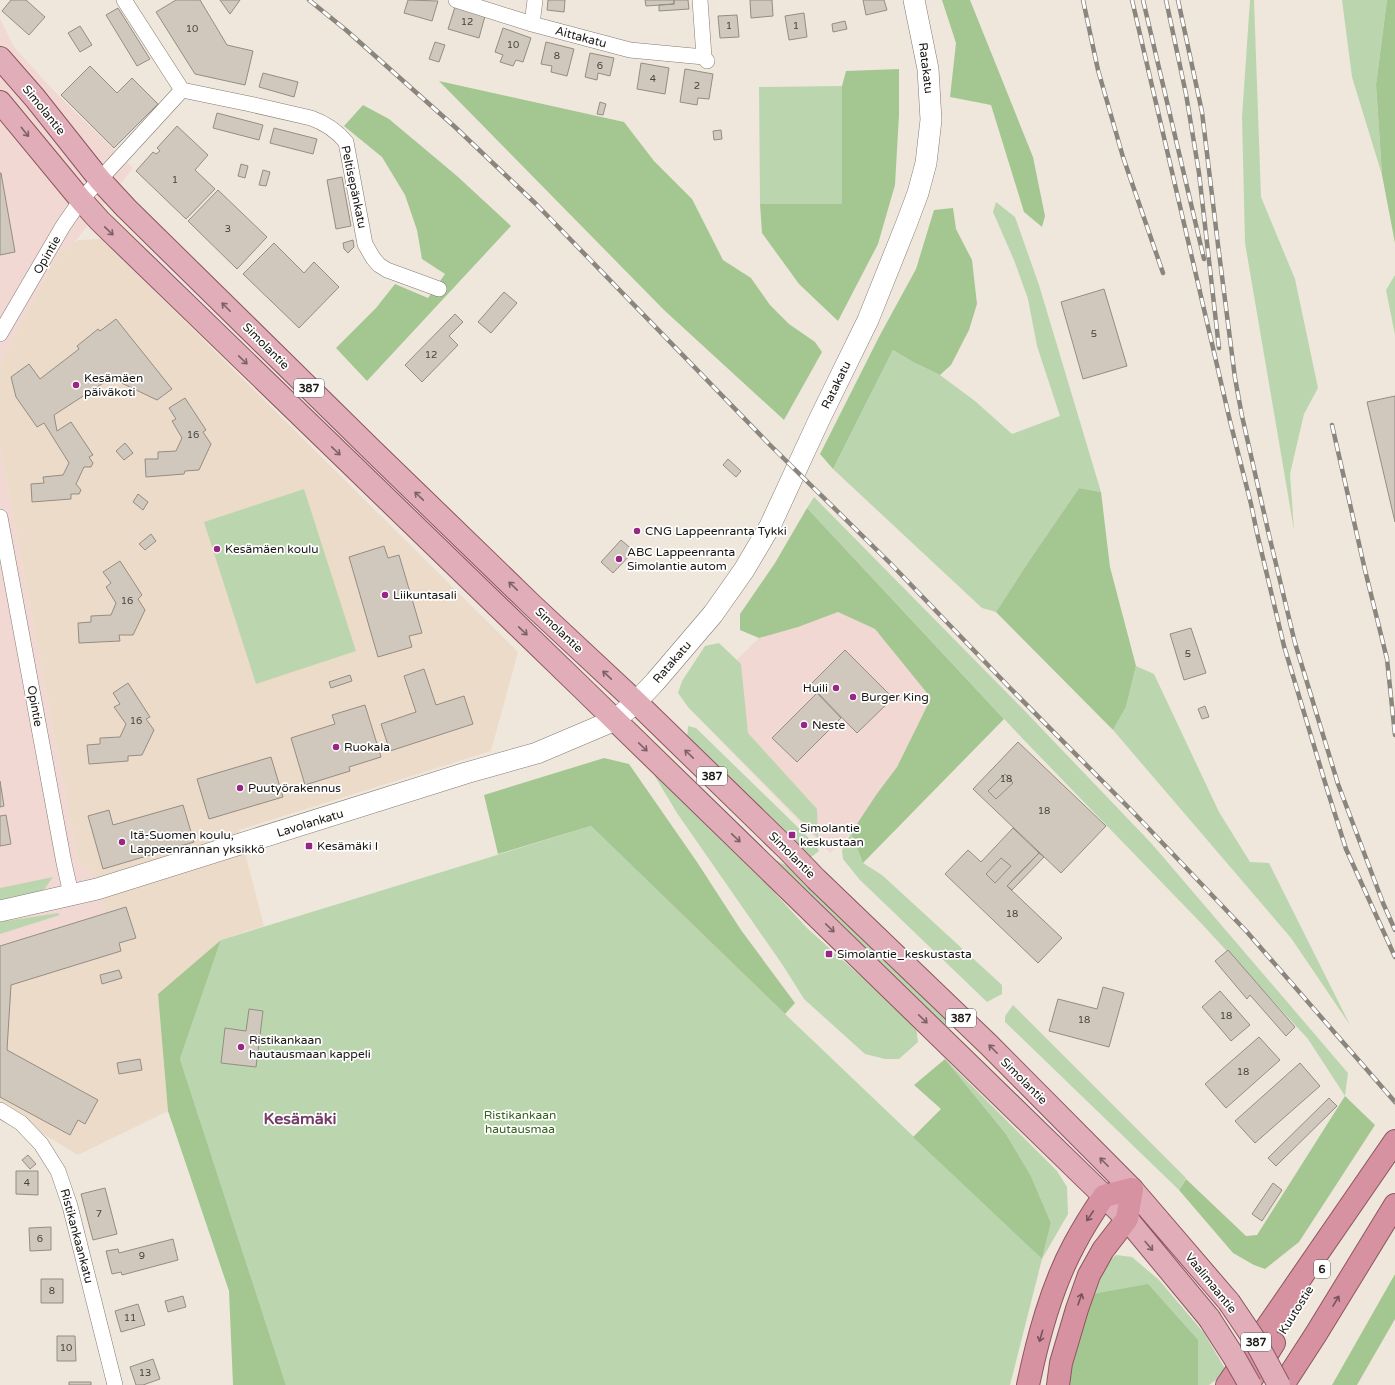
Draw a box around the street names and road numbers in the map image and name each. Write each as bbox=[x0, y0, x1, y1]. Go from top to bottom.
street label: Aittakatu bbox=[554, 23, 608, 51]
street label: Ratakatu bbox=[916, 42, 936, 94]
street label: Simolantie bbox=[20, 82, 68, 138]
street label: Peltisepänkatu bbox=[338, 144, 370, 230]
street label: Opintie bbox=[31, 233, 64, 277]
street label: Simolantie bbox=[240, 320, 292, 372]
street label: Ratakatu bbox=[818, 359, 854, 411]
road number: 387 bbox=[294, 379, 324, 397]
street label: Simolantie bbox=[532, 604, 586, 656]
street label: Ratakatu bbox=[650, 638, 694, 686]
street label: Opintie bbox=[24, 684, 46, 728]
road number: 387 bbox=[697, 767, 727, 785]
street label: Lavolankatu bbox=[275, 806, 345, 840]
street label: Simolantie bbox=[766, 829, 818, 881]
road number: 387 bbox=[946, 1009, 976, 1027]
street label: Simolantie bbox=[998, 1055, 1050, 1107]
street label: Ristikankaankatu bbox=[58, 1187, 96, 1285]
street label: Vaalimaantie bbox=[1183, 1250, 1240, 1316]
road number: 6 bbox=[1314, 1260, 1330, 1278]
street label: Kuutostie bbox=[1276, 1283, 1316, 1337]
road number: 387 bbox=[1241, 1333, 1271, 1351]

